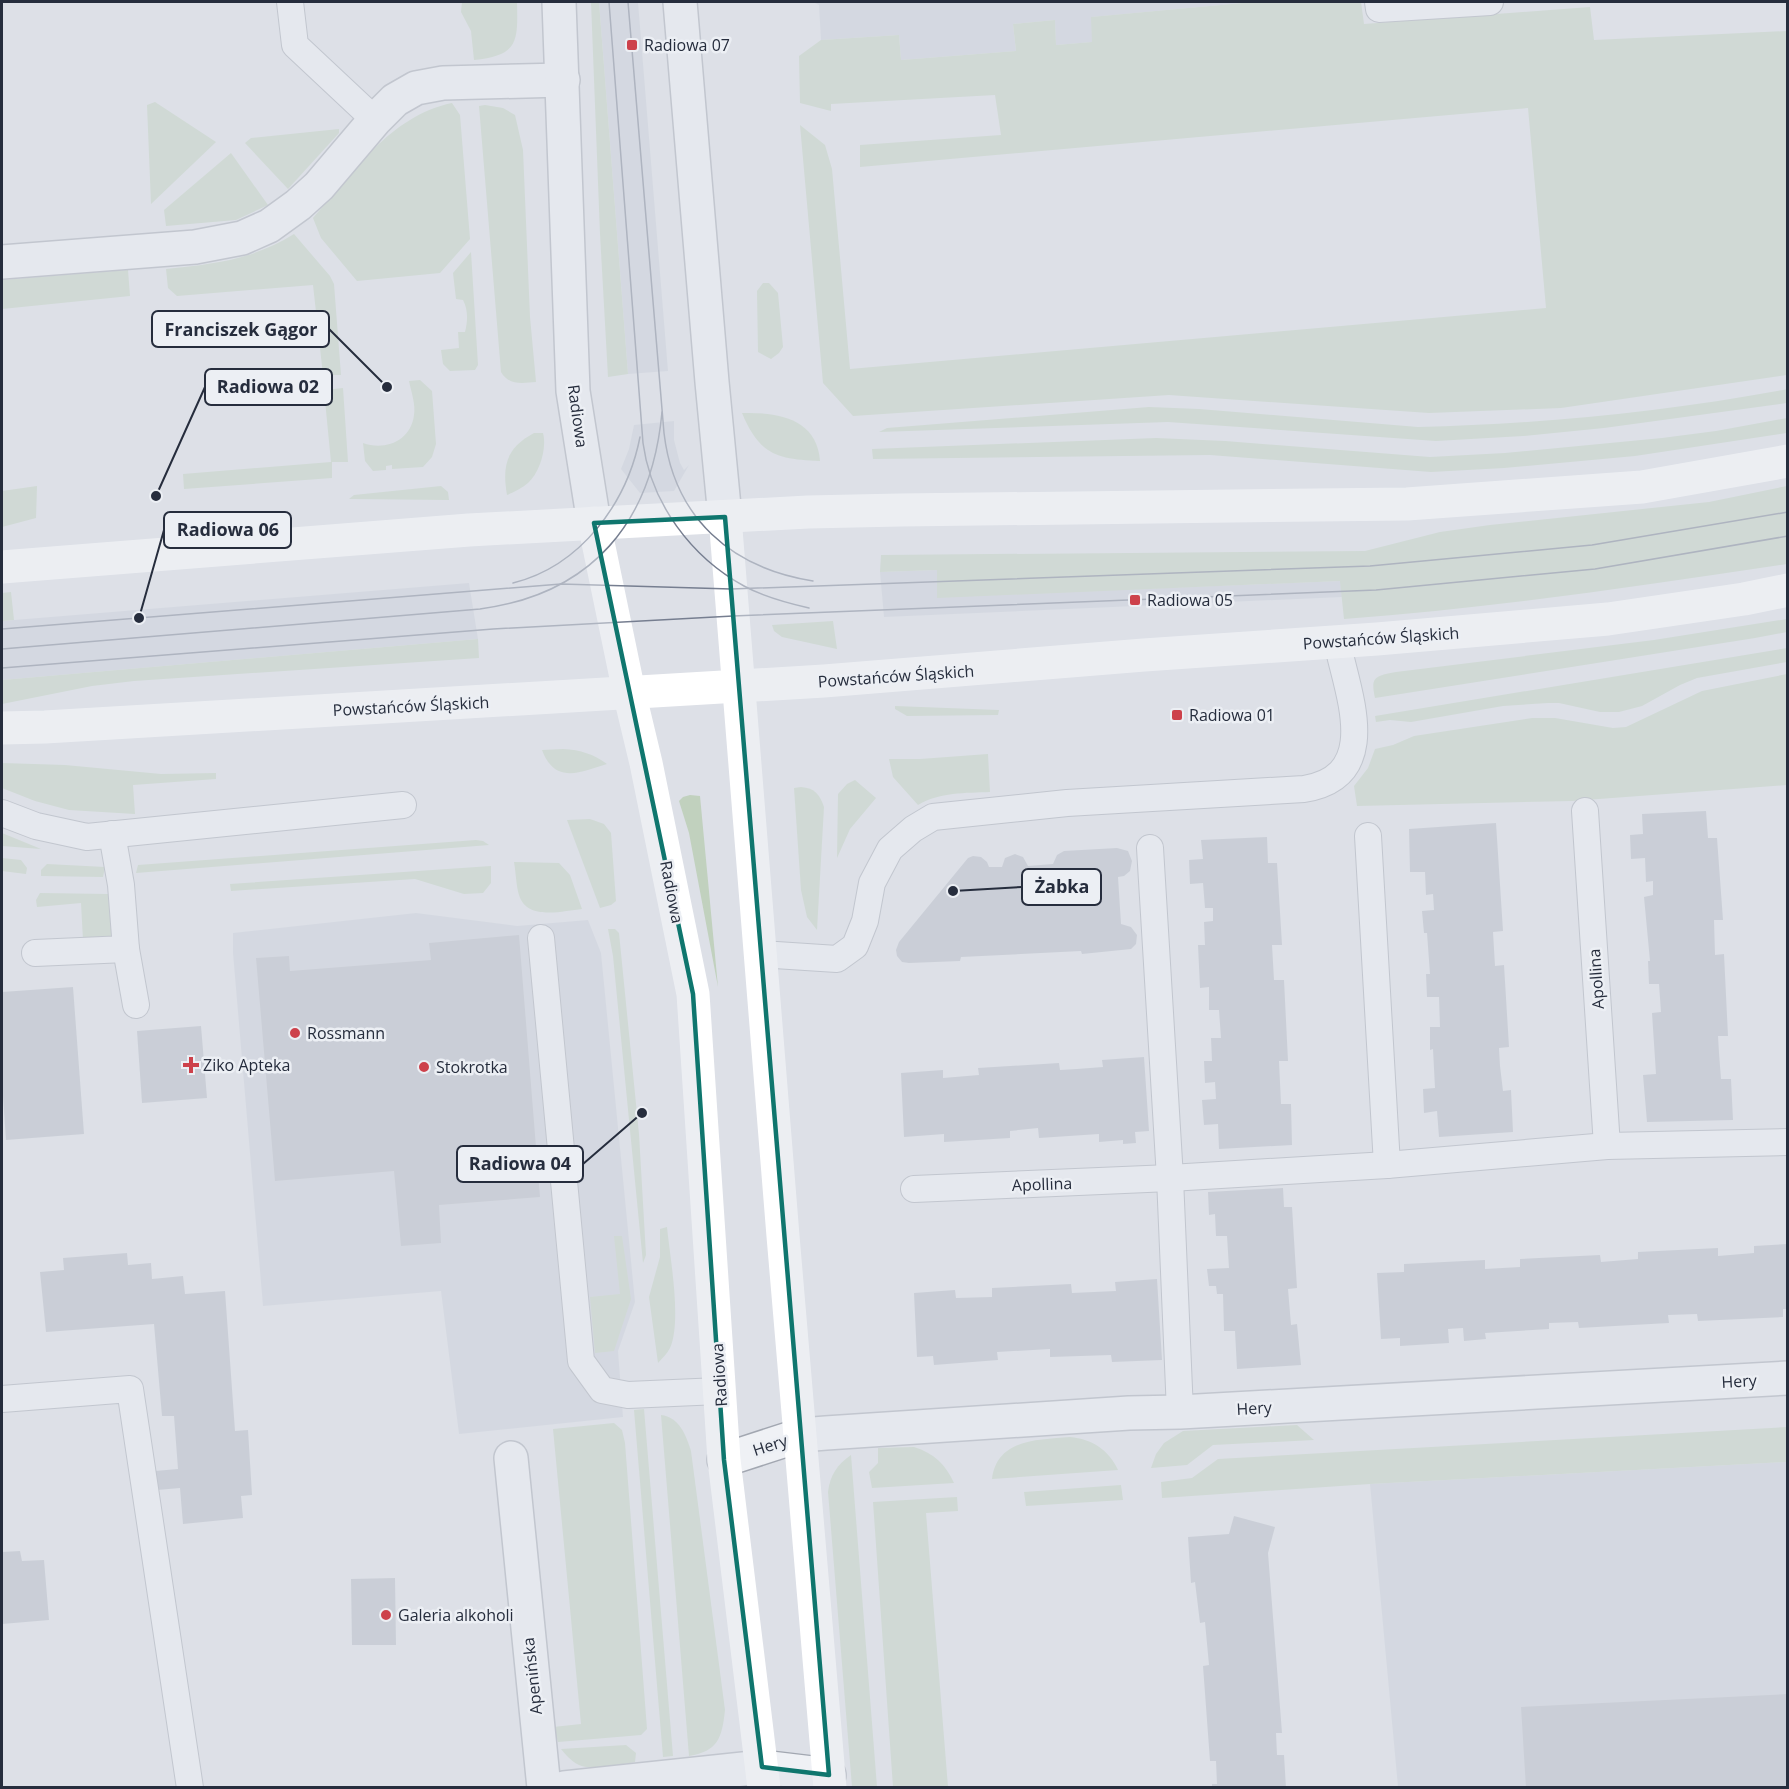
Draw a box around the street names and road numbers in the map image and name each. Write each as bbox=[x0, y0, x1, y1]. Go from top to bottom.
street label: Radiowa bbox=[563, 383, 593, 449]
street label: Powstańców Śląskich bbox=[1302, 622, 1460, 654]
street label: Powstańców Śląskich bbox=[817, 660, 975, 692]
street label: Powstańców Śląskich bbox=[332, 691, 490, 721]
street label: Radiowa bbox=[655, 859, 689, 925]
street label: Apollina bbox=[1583, 948, 1609, 1010]
street label: Apollina bbox=[1011, 1172, 1073, 1196]
street label: Radiowa bbox=[706, 1343, 732, 1407]
street label: Hery bbox=[1721, 1369, 1758, 1393]
street label: Hery bbox=[1236, 1396, 1273, 1420]
street label: Hery bbox=[750, 1429, 791, 1461]
street label: Apenińska bbox=[517, 1636, 547, 1716]

